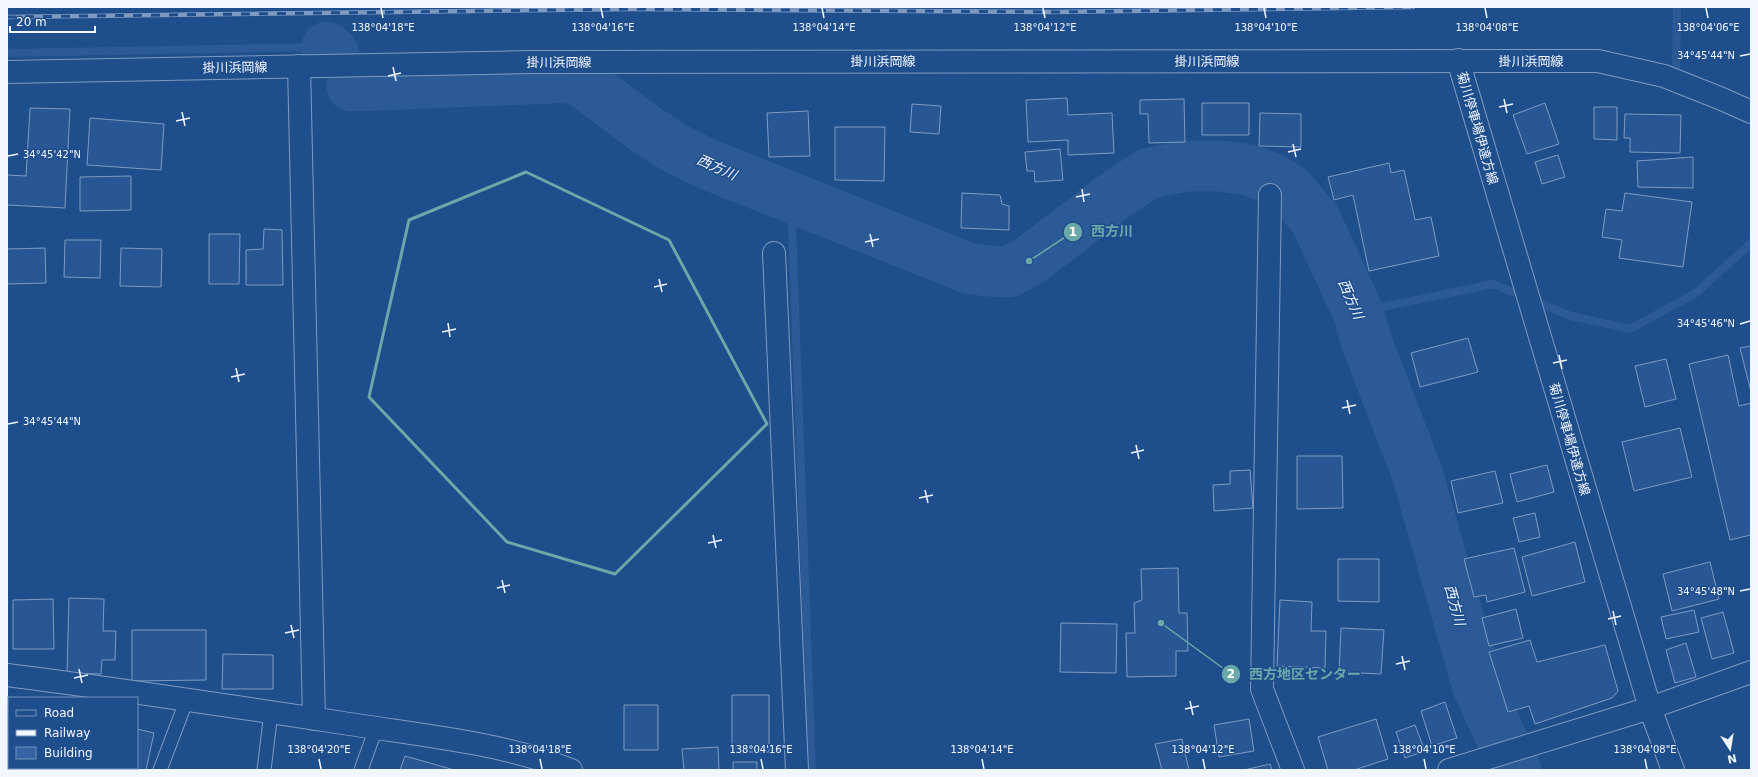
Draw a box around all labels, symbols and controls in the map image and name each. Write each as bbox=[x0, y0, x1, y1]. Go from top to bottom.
scale bar bbox=[10, 8, 95, 34]
text: 20 m bbox=[16, 15, 47, 29]
text: 138°04'18"E bbox=[351, 22, 415, 33]
text: 138°04'16"E bbox=[571, 22, 635, 33]
text: 138°04'14"E bbox=[792, 22, 856, 33]
text: 138°04'12"E bbox=[1013, 22, 1077, 33]
text: 138°04'10"E bbox=[1234, 22, 1298, 33]
text: 138°04'08"E bbox=[1455, 22, 1519, 33]
text: 138°04'06"E bbox=[1676, 22, 1740, 33]
text: 34°45'44"N bbox=[1677, 50, 1735, 61]
street label: 掛川浜岡線 bbox=[850, 54, 916, 69]
street label: 掛川浜岡線 bbox=[1174, 54, 1240, 69]
street label: 掛川浜岡線 bbox=[1498, 54, 1564, 69]
street label: 掛川浜岡線 bbox=[526, 55, 592, 70]
street label: 掛川浜岡線 bbox=[202, 59, 268, 76]
street label: 菊川停車場伊達方線 bbox=[1454, 70, 1501, 186]
text: 34°45'42"N bbox=[23, 149, 81, 160]
water label: 西方川 bbox=[695, 151, 741, 184]
callout: 西方川 bbox=[1063, 219, 1141, 245]
text: 西方川 bbox=[1091, 223, 1133, 239]
text: 1 bbox=[1069, 225, 1077, 239]
water label: 西方川 bbox=[1335, 277, 1368, 323]
text: 34°45'46"N bbox=[1677, 318, 1735, 329]
street label: 菊川停車場伊達方線 bbox=[1546, 381, 1593, 497]
text: 34°45'44"N bbox=[23, 416, 81, 427]
water label: 西方川 bbox=[1442, 583, 1469, 629]
text: 34°45'48"N bbox=[1677, 586, 1735, 597]
callout: 西方地区センター bbox=[1221, 661, 1369, 687]
text: 西方地区センター bbox=[1249, 666, 1361, 682]
text: 2 bbox=[1227, 667, 1235, 681]
legend bbox=[8, 697, 138, 769]
text: Road bbox=[44, 706, 74, 720]
text: Railway bbox=[44, 726, 90, 740]
north arrow bbox=[1710, 729, 1750, 769]
text: 138°04'20"E bbox=[287, 744, 351, 755]
text: 138°04'18"E bbox=[508, 744, 572, 755]
text: 138°04'16"E bbox=[729, 744, 793, 755]
text: 138°04'14"E bbox=[950, 744, 1014, 755]
text: 138°04'12"E bbox=[1171, 744, 1235, 755]
text: 138°04'10"E bbox=[1392, 744, 1456, 755]
text: 138°04'08"E bbox=[1613, 744, 1677, 755]
text: Building bbox=[44, 746, 93, 760]
text: N bbox=[1726, 751, 1738, 766]

